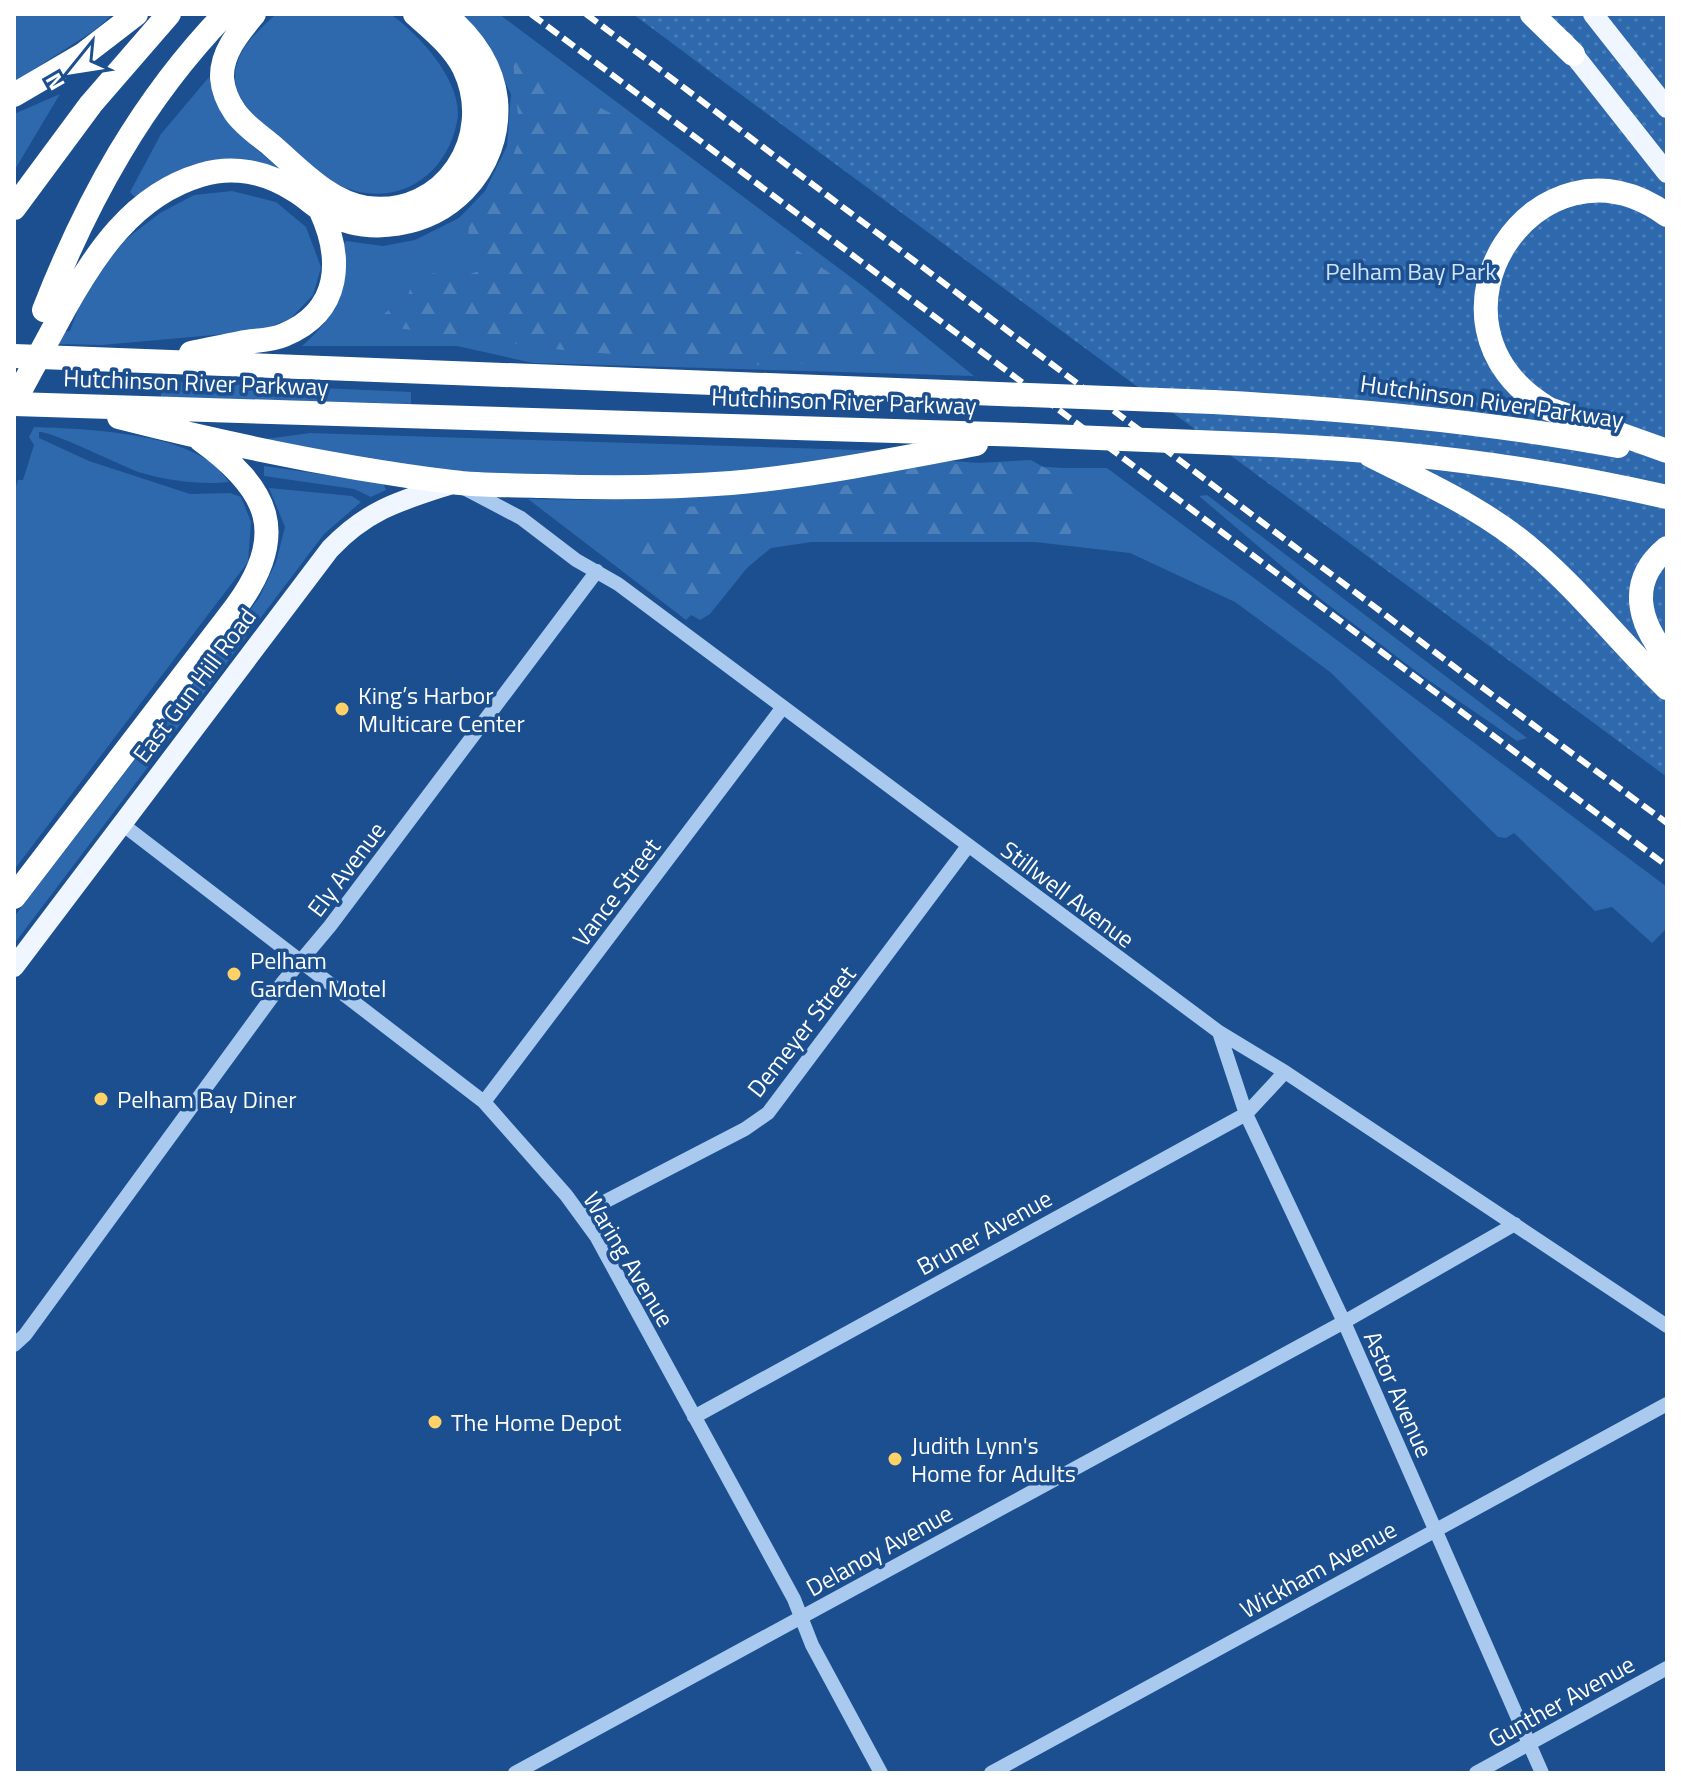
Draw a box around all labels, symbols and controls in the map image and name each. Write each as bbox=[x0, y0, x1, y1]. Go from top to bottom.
north arrow bbox=[32, 32, 112, 112]
text: N bbox=[36, 67, 73, 97]
park label: Pelham Bay Park bbox=[1325, 253, 1497, 289]
street label: Hutchinson River Parkway bbox=[63, 359, 330, 405]
street label: Hutchinson River Parkway bbox=[1358, 365, 1626, 437]
street label: Hutchinson River Parkway bbox=[711, 378, 978, 424]
street label: East Gun Hill Road bbox=[124, 600, 264, 770]
place label: King’s Harbor Multicare Center bbox=[358, 677, 525, 741]
marker: King’s Harbor Multicare Center bbox=[333, 700, 351, 718]
street label: Ely Avenue bbox=[298, 814, 394, 924]
street label: Vance Street bbox=[563, 830, 669, 954]
street label: Stillwell Avenue bbox=[994, 832, 1142, 956]
place label: Pelham Garden Motel bbox=[250, 942, 387, 1006]
street label: Demeyer Street bbox=[738, 957, 864, 1105]
marker: Pelham Garden Motel bbox=[225, 965, 243, 983]
place label: Pelham Bay Diner bbox=[117, 1081, 297, 1117]
marker: Pelham Bay Diner bbox=[92, 1090, 110, 1108]
street label: Bruner Avenue bbox=[910, 1180, 1058, 1284]
street label: Waring Avenue bbox=[574, 1185, 684, 1333]
street label: Astor Avenue bbox=[1355, 1325, 1443, 1463]
place label: The Home Depot bbox=[451, 1404, 622, 1440]
marker: The Home Depot bbox=[426, 1413, 444, 1431]
place label: Judith Lynn's Home for Adults bbox=[911, 1427, 1076, 1491]
marker: Judith Lynn's Home for Adults bbox=[886, 1450, 904, 1468]
street label: Delanoy Avenue bbox=[799, 1495, 959, 1605]
street label: Wickham Avenue bbox=[1233, 1511, 1403, 1627]
street label: Gunther Avenue bbox=[1481, 1646, 1641, 1756]

